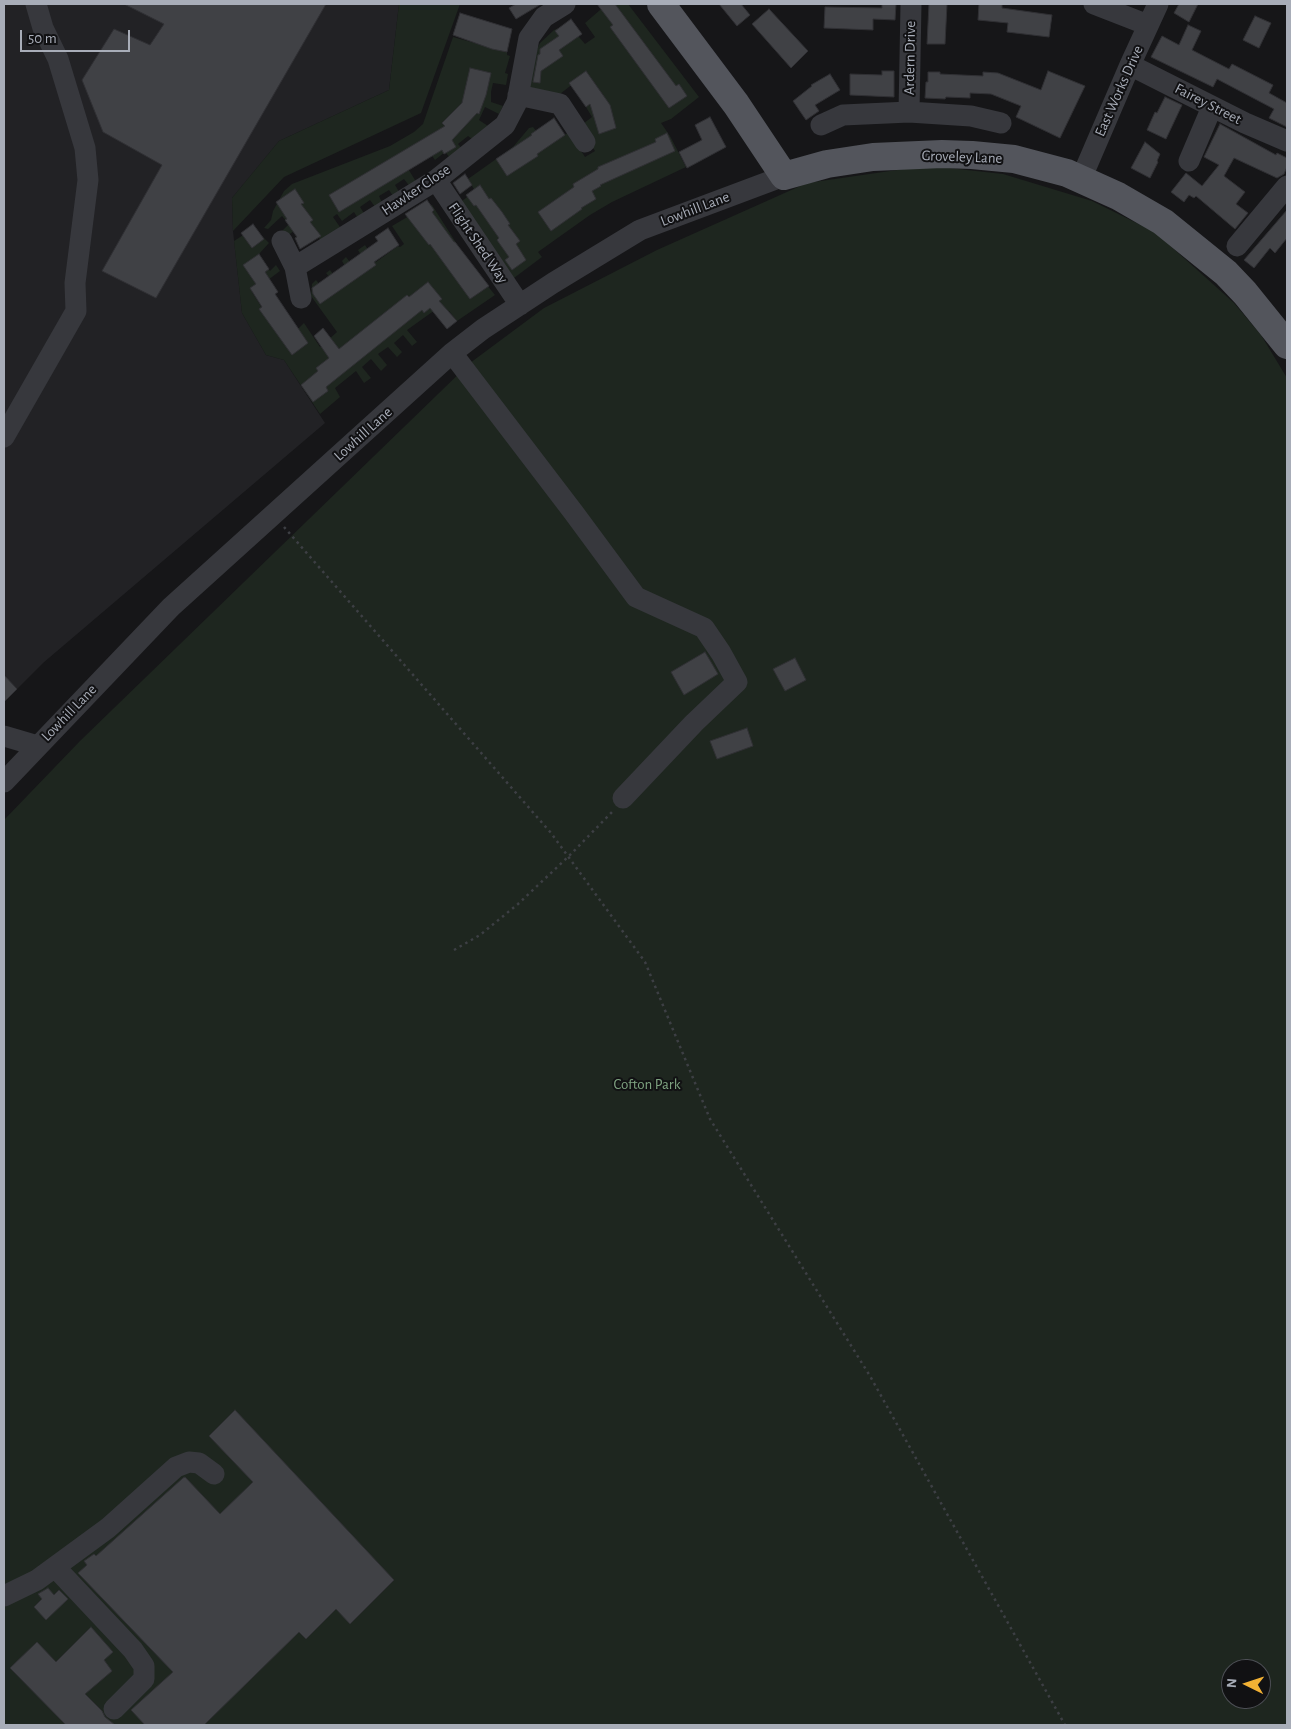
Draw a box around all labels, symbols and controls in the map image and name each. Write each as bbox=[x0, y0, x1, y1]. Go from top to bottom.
scale bar bbox=[22, 20, 132, 52]
street label: Ardern Drive bbox=[900, 21, 920, 95]
text: 50 m bbox=[28, 31, 57, 46]
street label: East Works Drive bbox=[1091, 43, 1147, 139]
street label: Fairey Street bbox=[1172, 80, 1244, 128]
street label: Groveley Lane bbox=[921, 147, 1003, 167]
street label: Hawker Close bbox=[378, 160, 454, 220]
street label: Lowhill Lane bbox=[658, 188, 732, 230]
street label: Flight Shed Way bbox=[444, 199, 512, 287]
street label: Lowhill Lane bbox=[330, 403, 396, 465]
street label: Lowhill Lane bbox=[37, 681, 101, 745]
park label: Cofton Park bbox=[613, 1075, 681, 1093]
north arrow bbox=[1221, 1659, 1271, 1709]
text: N bbox=[1225, 1678, 1239, 1688]

